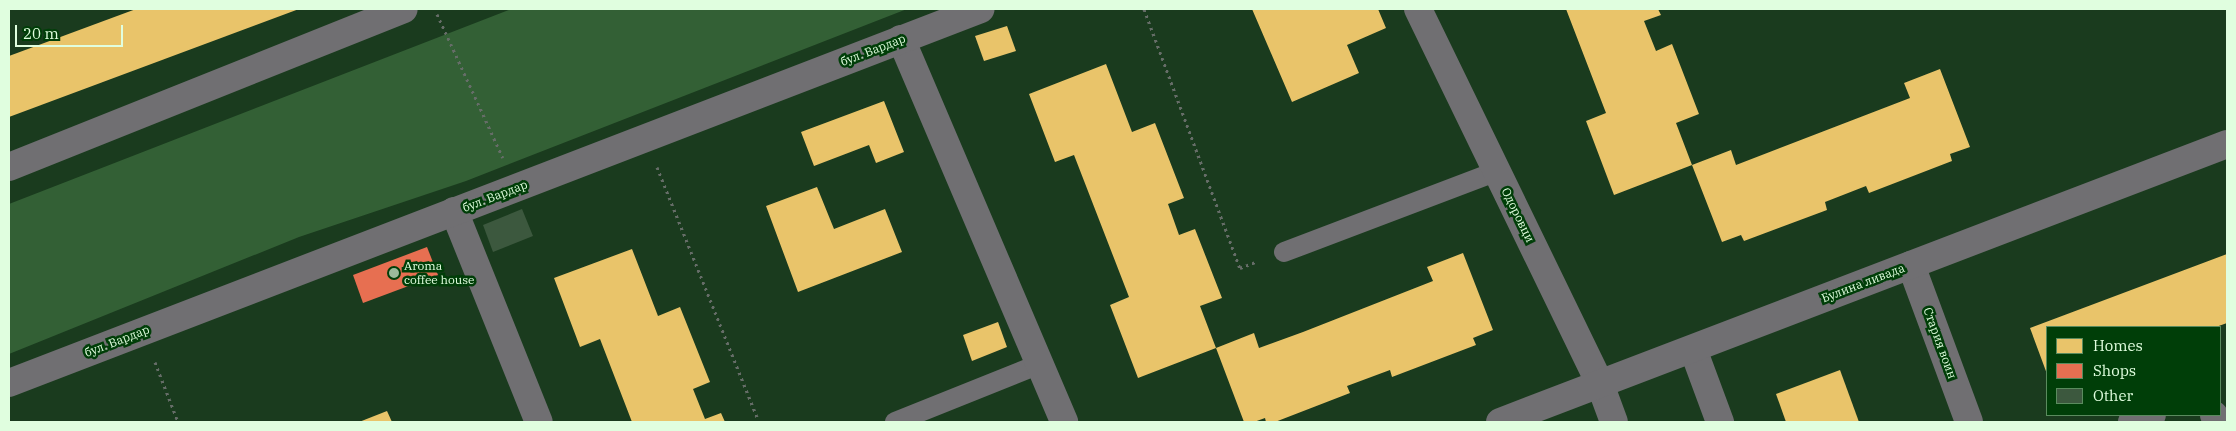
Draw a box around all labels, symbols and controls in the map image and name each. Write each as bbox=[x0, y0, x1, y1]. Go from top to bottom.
scale bar bbox=[18, 15, 125, 47]
text: 20 m bbox=[23, 24, 59, 43]
street label: бул. Вардар bbox=[838, 31, 908, 69]
street label: бул. Вардар bbox=[460, 177, 530, 215]
street label: Одоровци bbox=[1499, 185, 1537, 245]
place label: Aroma coffee house bbox=[404, 259, 475, 287]
street label: Булина ливада bbox=[1819, 261, 1907, 305]
marker: Aroma coffee house bbox=[388, 267, 400, 279]
street label: Стария воин bbox=[1920, 305, 1960, 381]
street label: бул. Вардар bbox=[82, 322, 152, 360]
legend bbox=[2046, 326, 2221, 416]
text: Homes bbox=[2093, 336, 2143, 355]
text: Shops bbox=[2093, 361, 2136, 380]
text: Other bbox=[2093, 386, 2133, 405]

